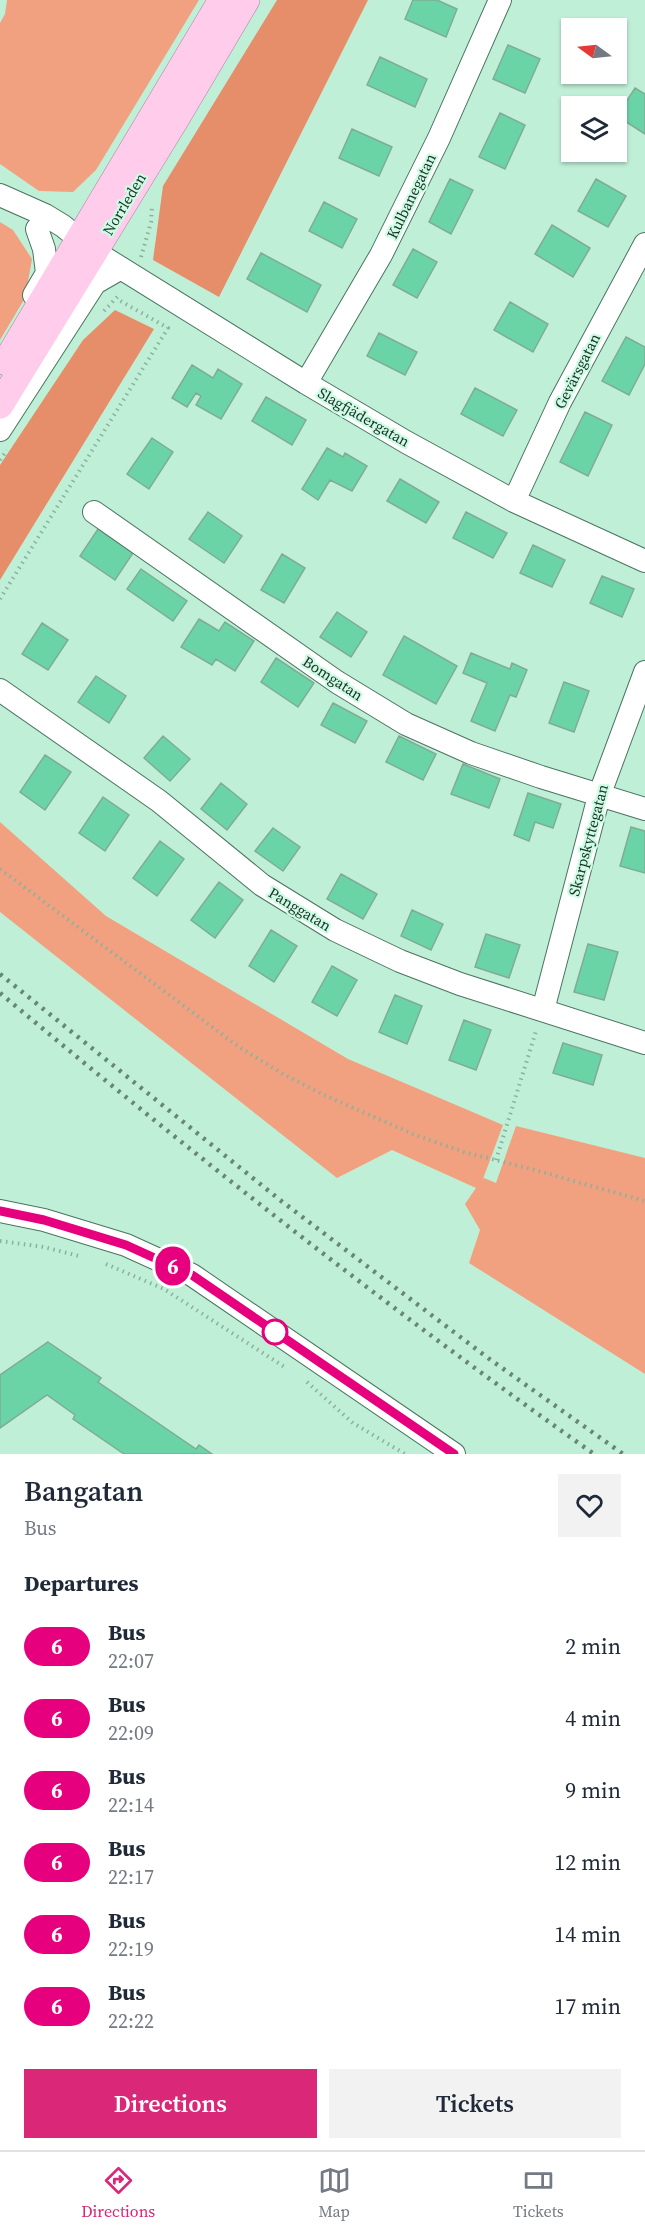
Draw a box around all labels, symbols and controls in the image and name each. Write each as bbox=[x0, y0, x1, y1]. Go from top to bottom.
north arrow bbox=[561, 18, 627, 84]
map controls bbox=[561, 18, 627, 162]
button: layers bbox=[561, 96, 627, 162]
street label: Kulbanegatan bbox=[381, 150, 441, 242]
street label: Norrleden bbox=[97, 169, 151, 239]
street label: Gevärsgatan bbox=[549, 330, 605, 412]
street label: Slagfjädergatan bbox=[314, 382, 414, 452]
street label: Bomgatan bbox=[299, 651, 367, 705]
street label: Skarpskyttegatan bbox=[563, 782, 613, 898]
street label: Panggatan bbox=[265, 882, 335, 936]
line badge: 6 bbox=[154, 1246, 192, 1286]
text: 6 bbox=[167, 1252, 179, 1281]
unlabelled marker bbox=[262, 1319, 288, 1345]
text: Bangatan bbox=[24, 1472, 143, 1510]
button: heart bbox=[558, 1474, 621, 1537]
text: Bus bbox=[24, 1514, 57, 1542]
text: Departures bbox=[24, 1568, 138, 1598]
text: Bus bbox=[108, 1617, 145, 1647]
text: 2 min bbox=[565, 1631, 621, 1661]
text: 6 bbox=[51, 1632, 63, 1661]
text: 22:07 bbox=[108, 1647, 154, 1675]
text: Bus bbox=[108, 1689, 145, 1719]
text: 4 min bbox=[565, 1703, 621, 1733]
text: 6 bbox=[51, 1704, 63, 1733]
text: 22:09 bbox=[108, 1719, 154, 1747]
text: Bus bbox=[108, 1761, 145, 1791]
text: 9 min bbox=[565, 1775, 621, 1805]
text: 6 bbox=[51, 1776, 63, 1805]
text: 22:14 bbox=[108, 1791, 154, 1819]
text: Bus bbox=[108, 1833, 145, 1863]
text: 12 min bbox=[554, 1847, 621, 1877]
text: 6 bbox=[51, 1848, 63, 1877]
text: 22:17 bbox=[108, 1863, 154, 1891]
text: Bus bbox=[108, 1905, 145, 1935]
text: 14 min bbox=[554, 1919, 621, 1949]
text: 6 bbox=[51, 1920, 63, 1949]
text: 22:19 bbox=[108, 1935, 154, 1963]
text: Bus bbox=[108, 1977, 145, 2007]
text: 17 min bbox=[554, 1991, 621, 2021]
text: 6 bbox=[51, 1992, 63, 2021]
text: 22:22 bbox=[108, 2007, 154, 2035]
button: Directions bbox=[24, 2069, 317, 2138]
button: Tickets bbox=[329, 2069, 621, 2138]
tab: Directions bbox=[81, 2164, 155, 2222]
tab: Map bbox=[318, 2164, 351, 2222]
tab: Tickets bbox=[513, 2164, 564, 2222]

